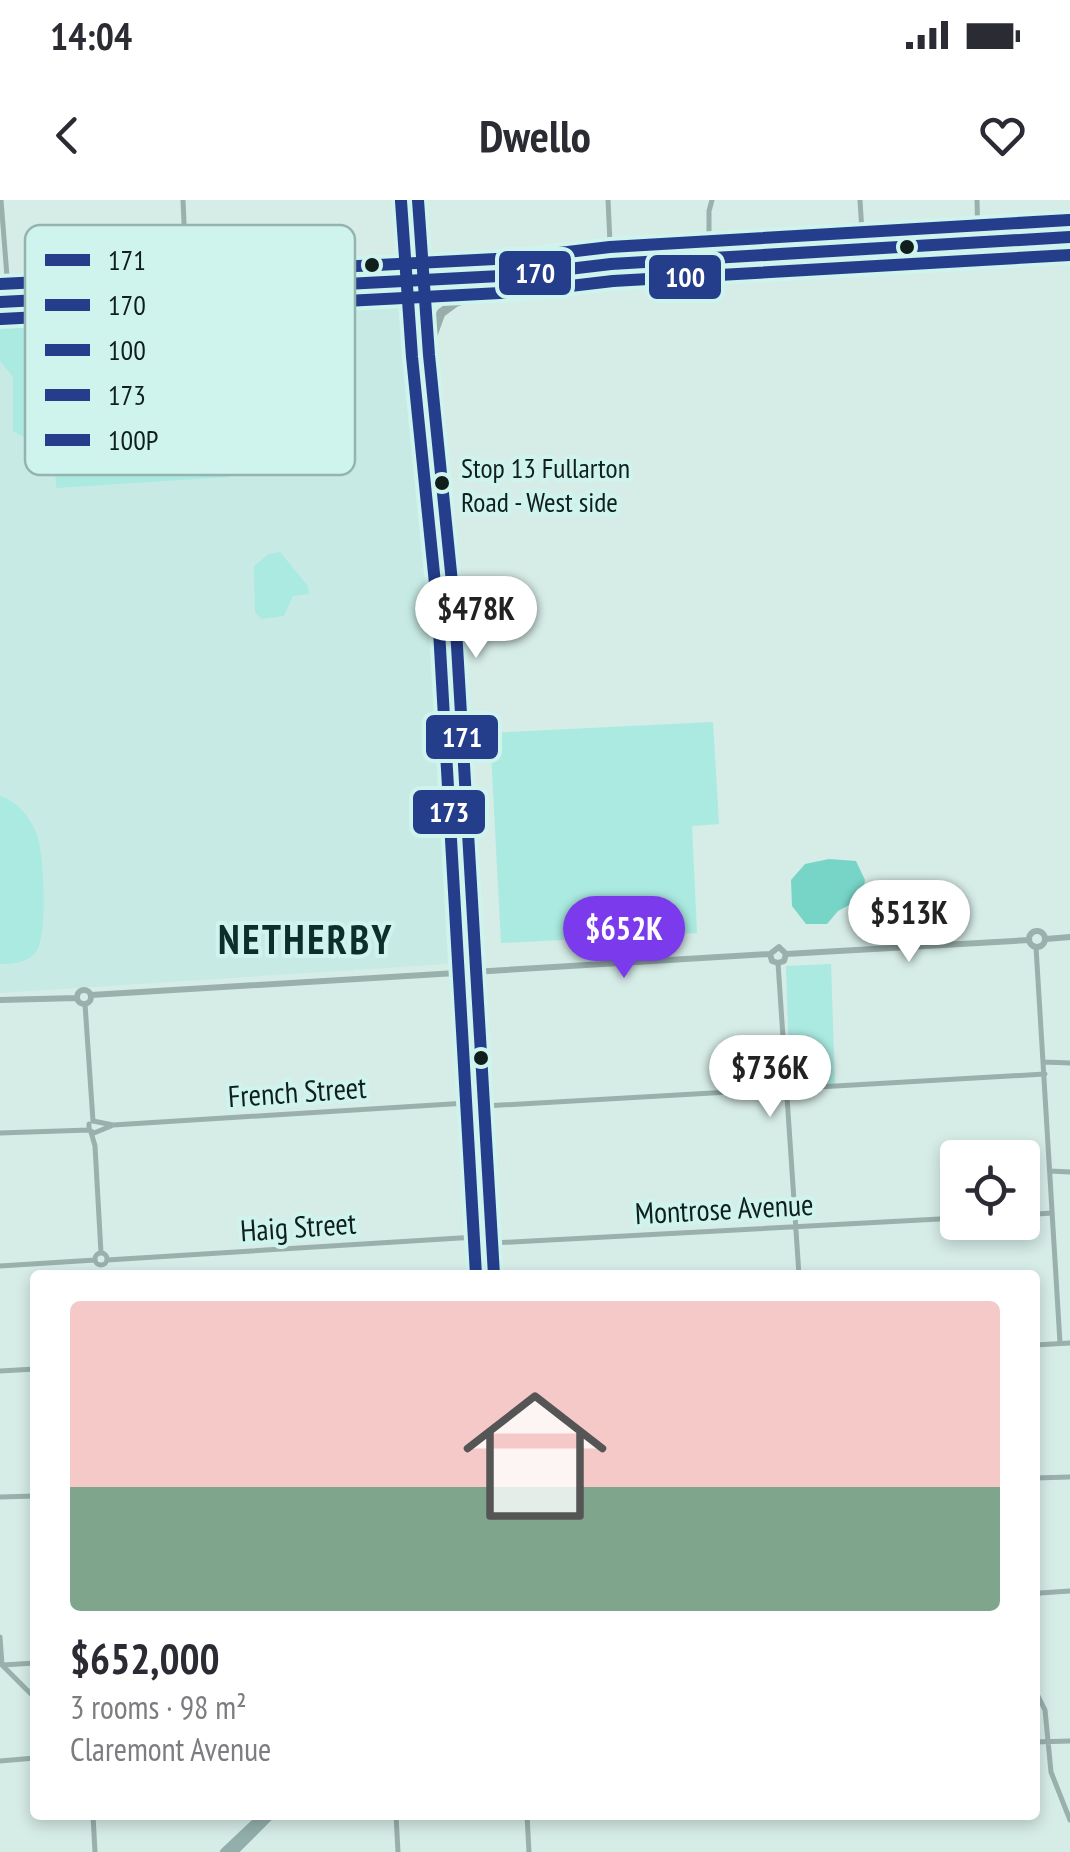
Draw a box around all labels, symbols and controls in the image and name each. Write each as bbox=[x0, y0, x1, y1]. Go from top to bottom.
text: 14:04 bbox=[50, 11, 132, 60]
text: Dwello bbox=[479, 106, 591, 164]
icon: back bbox=[40, 108, 95, 163]
icon: heart bbox=[975, 108, 1030, 163]
legend bbox=[25, 225, 355, 475]
unlabelled marker bbox=[897, 237, 917, 257]
text: 171 bbox=[108, 241, 146, 278]
line badge: 170 bbox=[497, 249, 573, 297]
line badge: 100 bbox=[647, 253, 723, 301]
text: 170 bbox=[515, 254, 555, 291]
unlabelled marker bbox=[362, 255, 382, 275]
text: 100 bbox=[665, 258, 705, 295]
text: 170 bbox=[108, 286, 146, 323]
text: 100 bbox=[108, 331, 146, 368]
text: 173 bbox=[108, 376, 146, 413]
text: 100P bbox=[108, 421, 158, 458]
place label: Stop 13 Fullarton Road - West side bbox=[461, 449, 630, 520]
marker: Stop 13 Fullarton Road - West side bbox=[432, 473, 452, 493]
pin: $478K bbox=[406, 576, 546, 661]
text: $478K bbox=[437, 587, 515, 629]
line badge: 171 bbox=[424, 713, 500, 761]
text: 171 bbox=[442, 718, 482, 755]
line badge: 173 bbox=[411, 788, 487, 836]
text: 173 bbox=[429, 793, 469, 830]
pin: $513K bbox=[839, 880, 979, 965]
text: $513K bbox=[870, 891, 948, 933]
pin: $652K bbox=[554, 896, 694, 981]
text: $652K bbox=[585, 907, 663, 949]
district label: NETHERBY bbox=[218, 913, 394, 965]
pin: $736K bbox=[700, 1035, 840, 1120]
text: $736K bbox=[731, 1046, 809, 1088]
unlabelled marker bbox=[471, 1048, 491, 1068]
street label: French Street bbox=[227, 1067, 368, 1115]
map controls bbox=[940, 1140, 1040, 1240]
button: locate bbox=[940, 1140, 1040, 1240]
street label: Montrose Avenue bbox=[634, 1184, 814, 1232]
street label: Haig Street bbox=[239, 1202, 358, 1249]
icon: home bbox=[445, 1366, 625, 1546]
text: $652,000 bbox=[70, 1631, 220, 1686]
text: 3 rooms · 98 m² bbox=[70, 1686, 247, 1728]
text: Claremont Avenue bbox=[70, 1728, 271, 1770]

